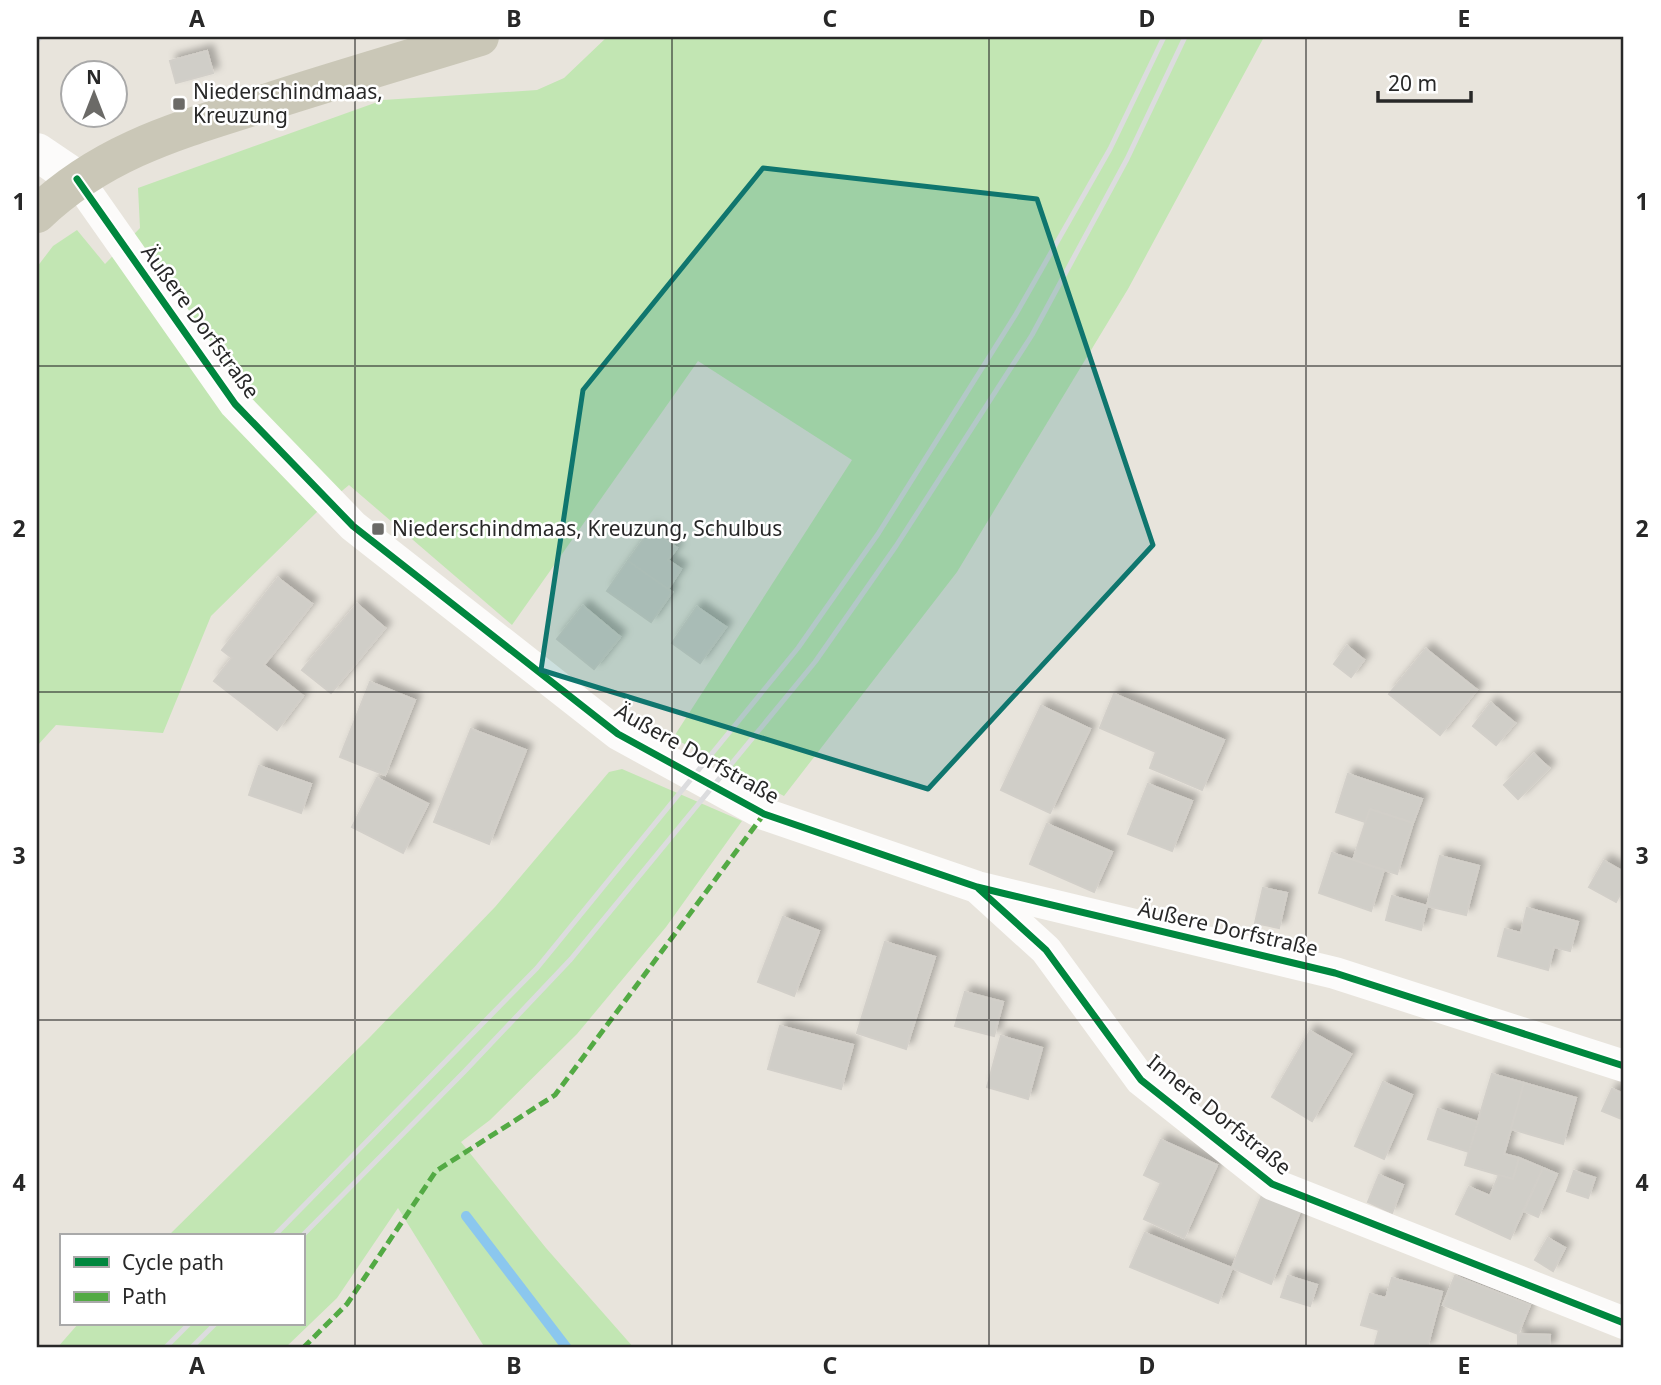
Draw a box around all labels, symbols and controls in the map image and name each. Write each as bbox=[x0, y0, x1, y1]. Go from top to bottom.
text: A bbox=[189, 2, 205, 34]
text: B bbox=[506, 2, 522, 34]
text: C bbox=[823, 2, 838, 34]
text: D bbox=[1139, 2, 1155, 34]
text: E bbox=[1458, 2, 1470, 34]
north arrow bbox=[60, 60, 130, 130]
scale bar bbox=[1378, 60, 1470, 104]
text: N bbox=[86, 64, 102, 90]
text: 20 m bbox=[1388, 69, 1437, 97]
place label: Niederschindmaas, Kreuzung bbox=[193, 77, 383, 129]
marker: Niederschindmaas, Kreuzung bbox=[171, 96, 187, 112]
text: 1 bbox=[12, 185, 26, 217]
text: 1 bbox=[1635, 185, 1649, 217]
street label: Äußere Dorfstraße bbox=[135, 239, 266, 404]
text: 2 bbox=[12, 512, 26, 544]
text: 2 bbox=[1635, 512, 1649, 544]
place label: Niederschindmaas, Kreuzung, Schulbus bbox=[392, 514, 782, 542]
marker: Niederschindmaas, Kreuzung, Schulbus bbox=[370, 521, 386, 537]
street label: Äußere Dorfstraße bbox=[610, 696, 785, 810]
text: 3 bbox=[12, 839, 26, 871]
text: 3 bbox=[1635, 839, 1649, 871]
street label: Äußere Dorfstraße bbox=[1136, 894, 1321, 962]
street label: Innere Dorfstraße bbox=[1142, 1048, 1297, 1181]
text: 4 bbox=[12, 1166, 26, 1198]
text: 4 bbox=[1635, 1166, 1649, 1198]
legend bbox=[60, 1234, 304, 1326]
text: Cycle path bbox=[122, 1248, 224, 1276]
text: Path bbox=[122, 1282, 167, 1310]
text: A bbox=[189, 1349, 205, 1381]
text: B bbox=[506, 1349, 522, 1381]
text: C bbox=[823, 1349, 838, 1381]
text: D bbox=[1139, 1349, 1155, 1381]
text: E bbox=[1458, 1349, 1470, 1381]

